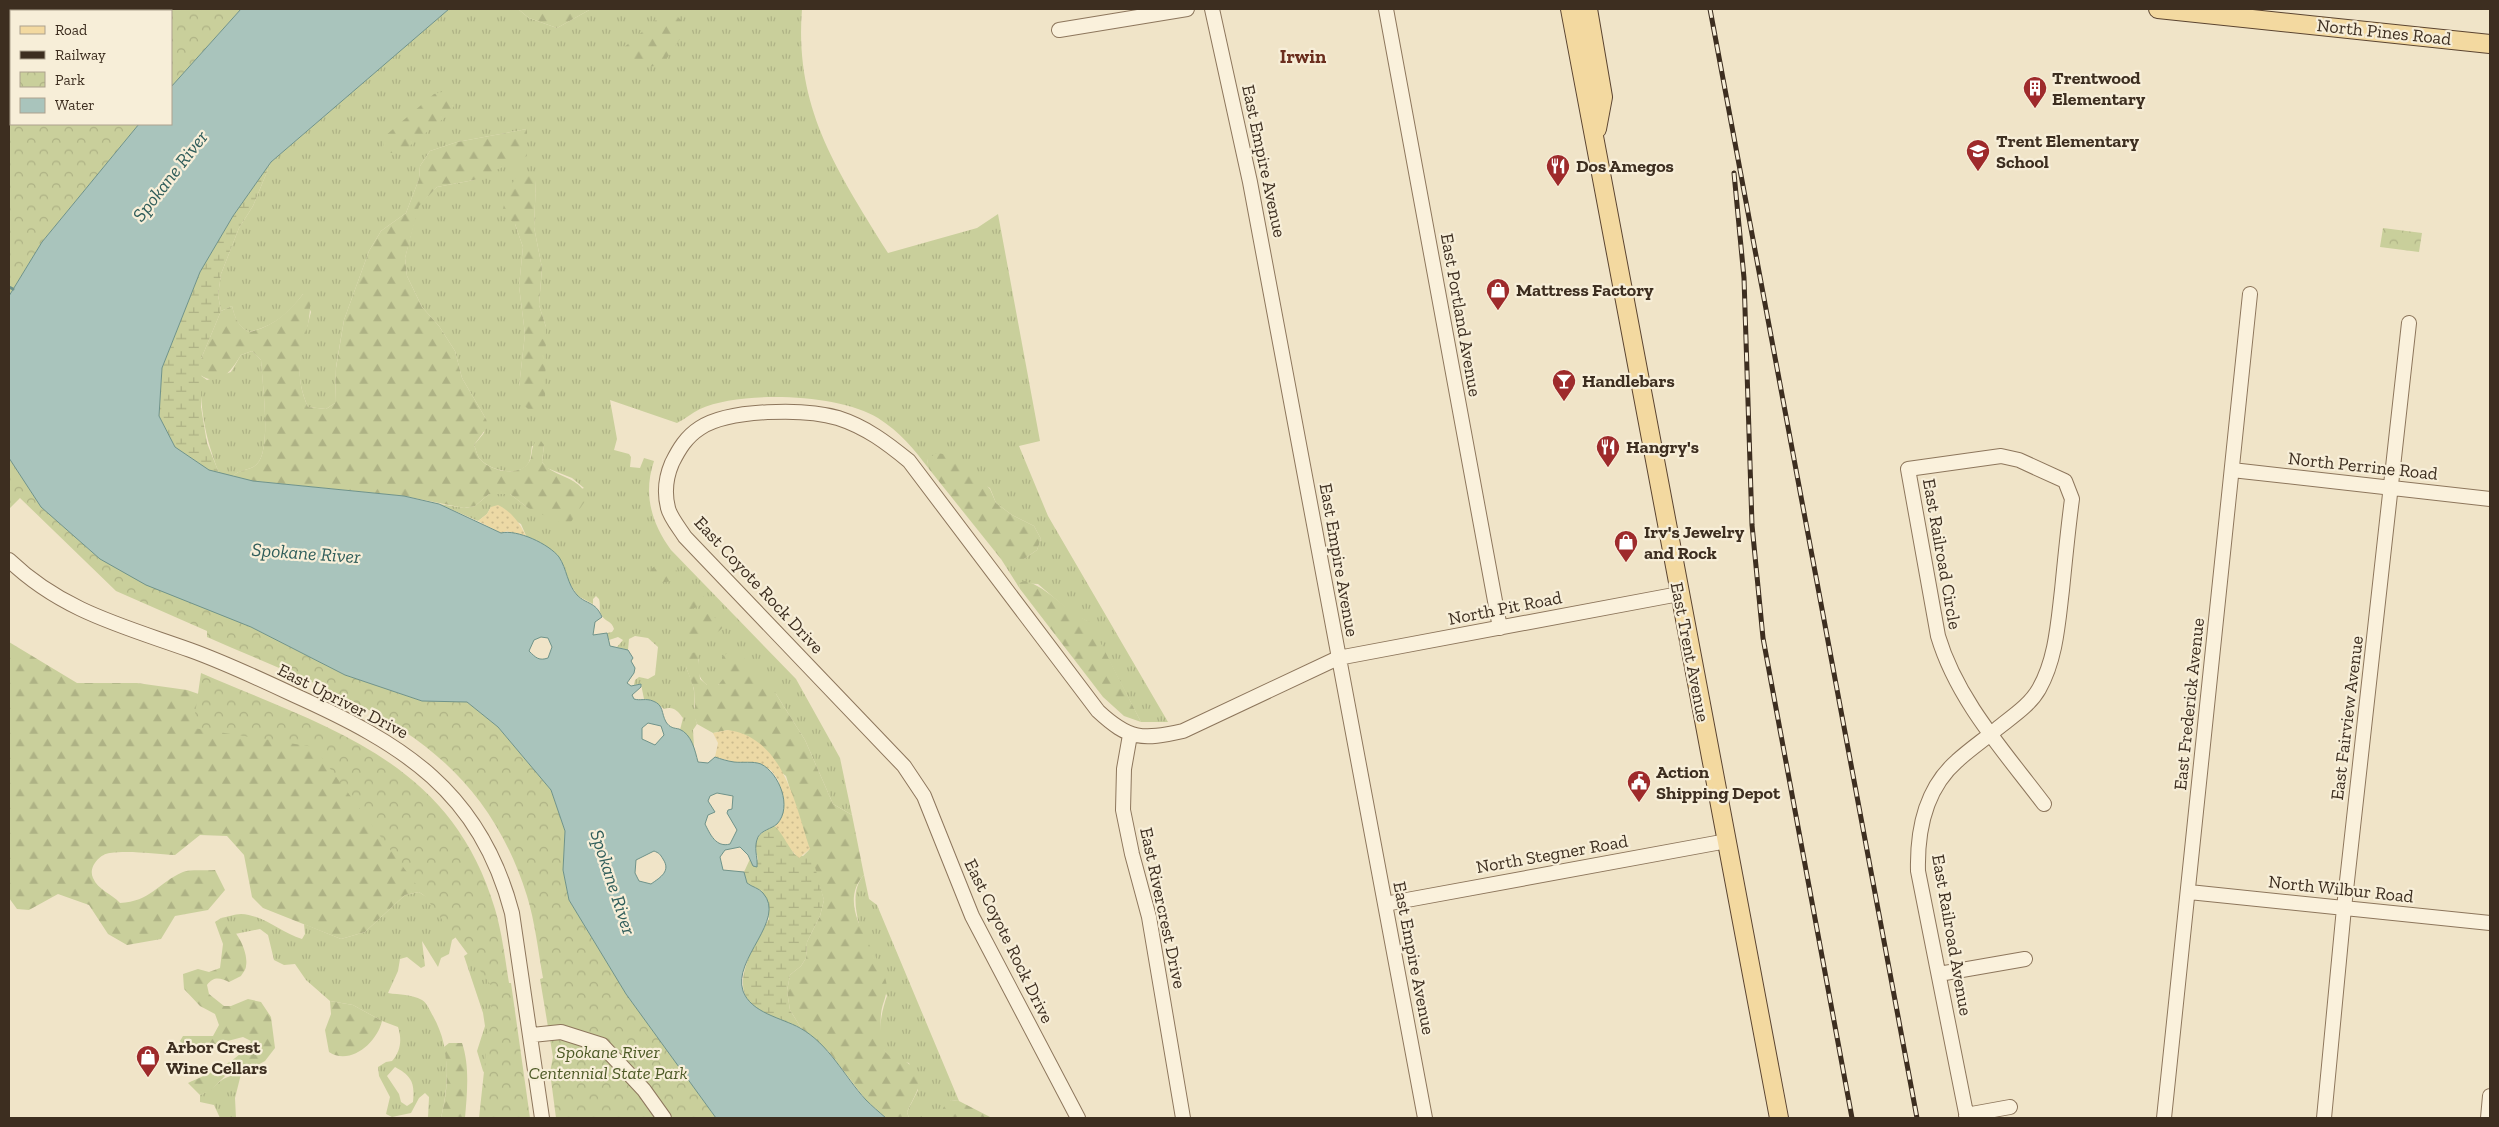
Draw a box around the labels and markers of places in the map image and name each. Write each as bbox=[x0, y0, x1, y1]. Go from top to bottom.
place label: Trentwood Elementary bbox=[2052, 67, 2146, 110]
building icon: Trentwood Elementary bbox=[2022, 75, 2048, 109]
place label: Trent Elementary School bbox=[1996, 130, 2139, 173]
school or university icon: Trent Elementary School bbox=[1965, 138, 1991, 172]
restaurant icon: Dos Amegos bbox=[1545, 153, 1571, 187]
place label: Dos Amegos bbox=[1576, 155, 1674, 177]
shop icon: Mattress Factory bbox=[1485, 277, 1511, 311]
place label: Mattress Factory bbox=[1516, 279, 1654, 301]
bar icon: Handlebars bbox=[1551, 368, 1577, 402]
place label: Handlebars bbox=[1582, 370, 1675, 392]
restaurant icon: Hangry's bbox=[1595, 434, 1621, 468]
place label: Hangry's bbox=[1626, 436, 1699, 458]
place label: Irv's Jewelry and Rock bbox=[1644, 521, 1745, 564]
shop icon: Irv's Jewelry and Rock bbox=[1613, 529, 1639, 563]
place label: Action Shipping Depot bbox=[1656, 761, 1781, 804]
public building icon: Action Shipping Depot bbox=[1626, 769, 1652, 803]
place label: Arbor Crest Wine Cellars bbox=[166, 1036, 267, 1079]
shop icon: Arbor Crest Wine Cellars bbox=[135, 1044, 161, 1078]

